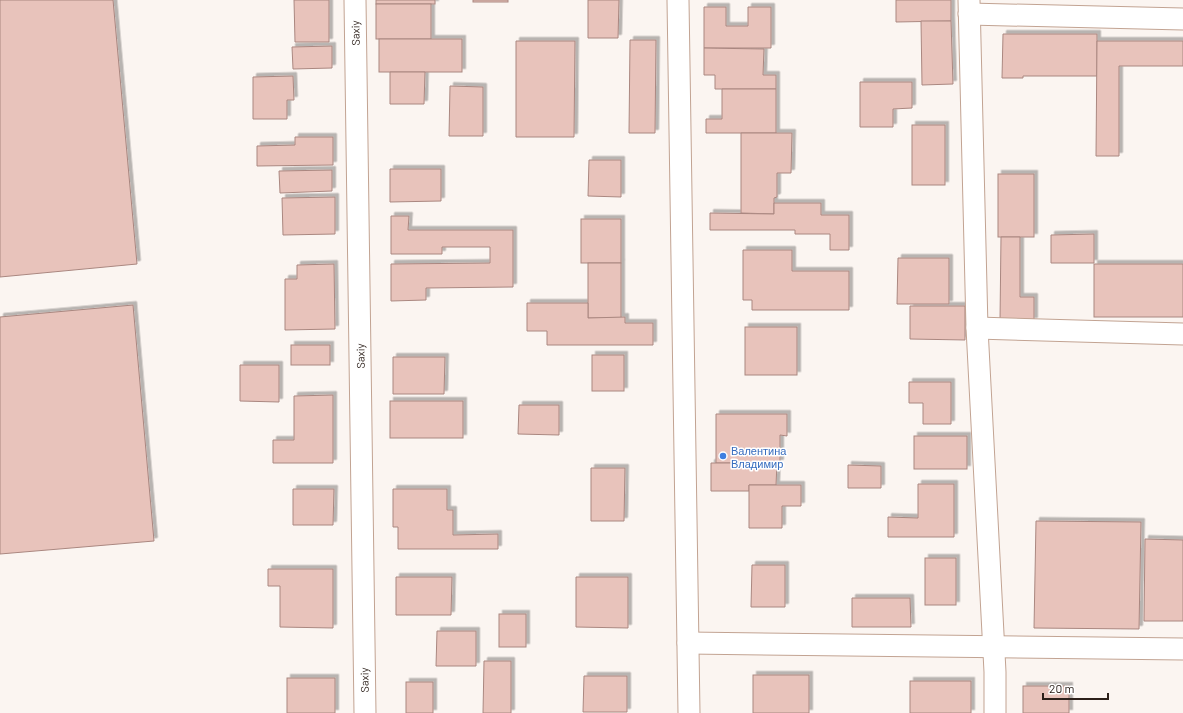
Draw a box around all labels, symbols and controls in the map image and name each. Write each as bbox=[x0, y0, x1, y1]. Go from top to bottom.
street label: Saxiy bbox=[348, 20, 362, 46]
street label: Saxiy bbox=[353, 343, 367, 369]
place label: Валентина Владимир bbox=[731, 444, 787, 470]
marker: Валентина Владимир bbox=[718, 451, 728, 461]
street label: Saxiy bbox=[357, 667, 371, 693]
scale bar bbox=[1043, 675, 1108, 701]
text: 20 m bbox=[1049, 681, 1075, 695]

